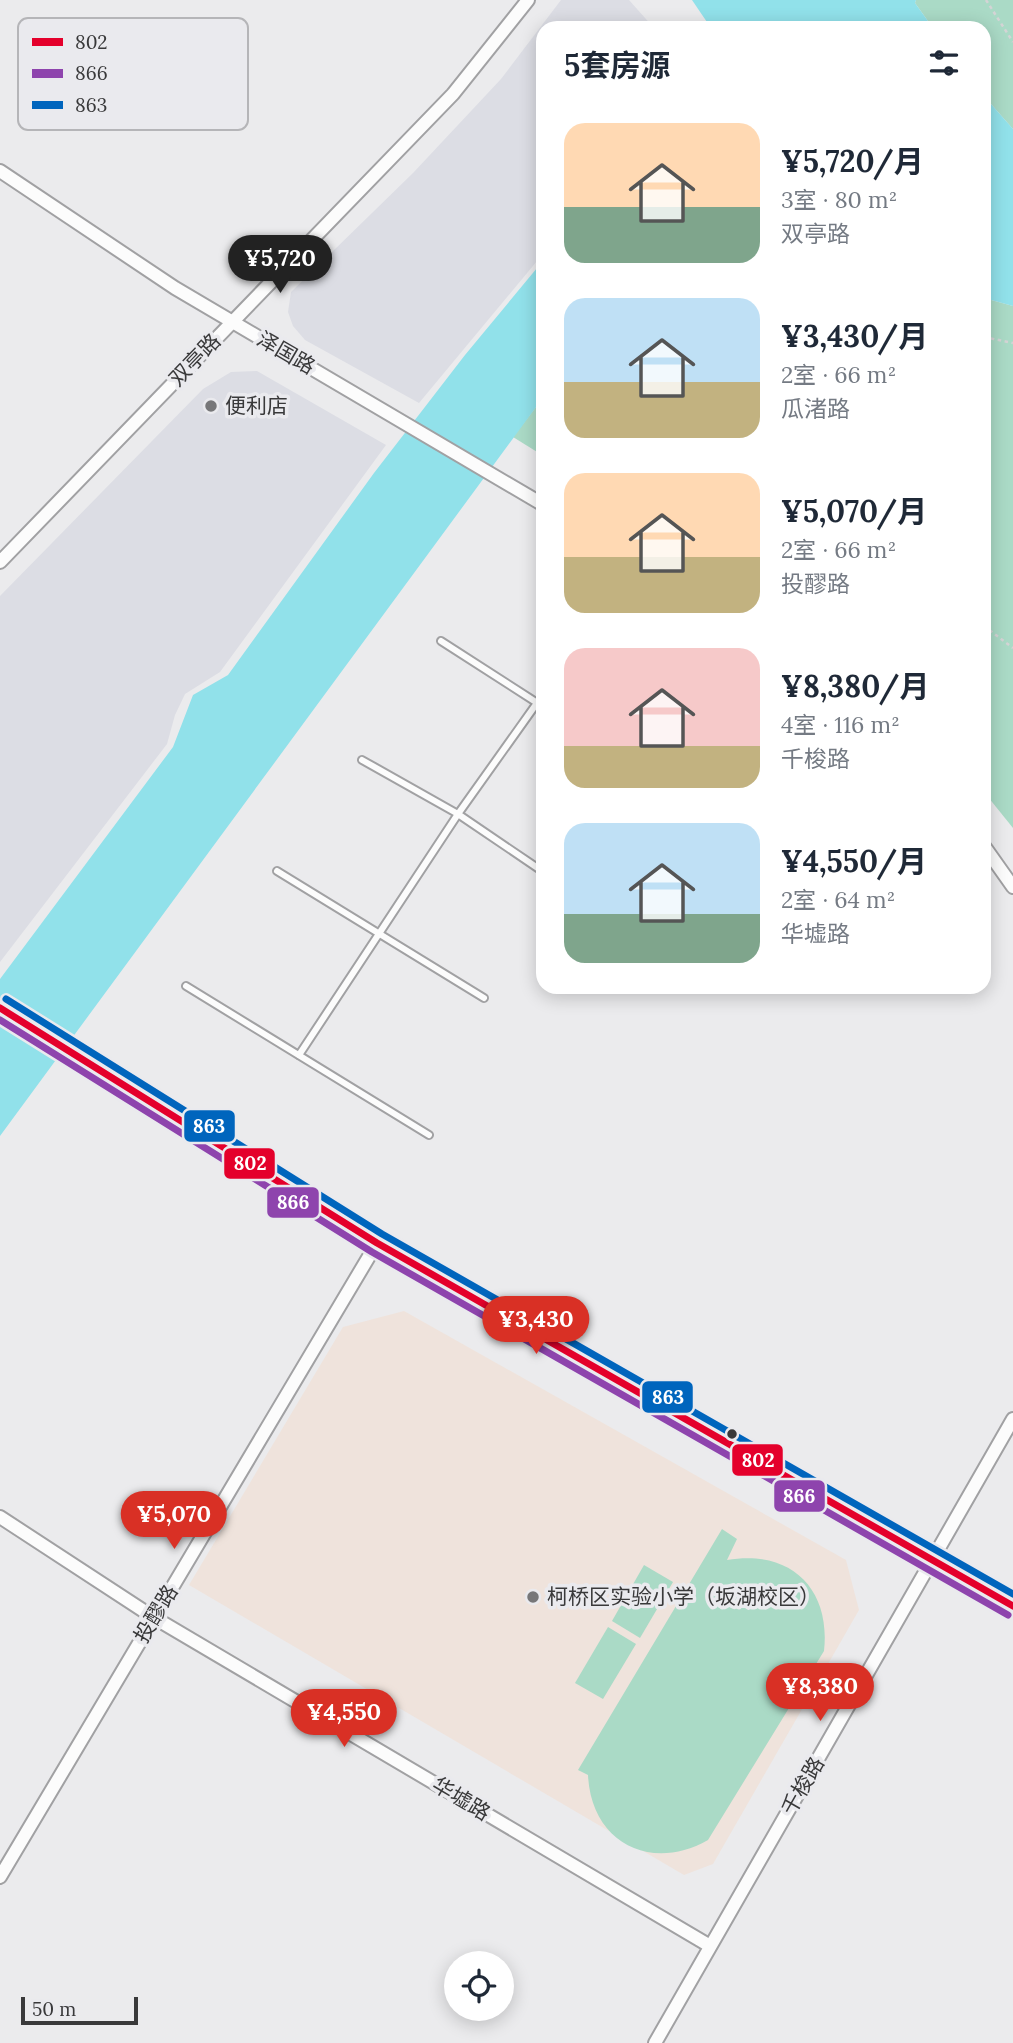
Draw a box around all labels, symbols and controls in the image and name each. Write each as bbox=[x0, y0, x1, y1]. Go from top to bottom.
legend bbox=[18, 18, 248, 130]
text: 802 bbox=[75, 30, 108, 54]
icon: filters bbox=[925, 44, 963, 82]
text: 5套房源 bbox=[564, 46, 670, 84]
text: 866 bbox=[75, 61, 108, 85]
text: 863 bbox=[75, 93, 107, 117]
text: ¥5,720/月 bbox=[781, 142, 924, 180]
icon: home bbox=[620, 151, 704, 235]
text: 3室 · 80 m² bbox=[781, 185, 897, 214]
text: 双亭路 bbox=[781, 219, 850, 248]
pin: ¥5,720 bbox=[223, 236, 337, 295]
text: ¥5,720 bbox=[244, 243, 316, 272]
text: ¥3,430/月 bbox=[781, 317, 928, 355]
street label: 泽国路 bbox=[252, 325, 320, 380]
icon: home bbox=[620, 326, 704, 410]
street label: 双亭路 bbox=[163, 328, 226, 392]
text: 2室 · 66 m² bbox=[781, 360, 896, 389]
place label: 便利店 bbox=[225, 392, 288, 419]
text: 瓜渚路 bbox=[781, 394, 850, 423]
marker: 便利店 bbox=[203, 398, 219, 414]
text: ¥5,070/月 bbox=[781, 492, 927, 530]
icon: home bbox=[620, 501, 704, 585]
text: 2室 · 66 m² bbox=[781, 535, 896, 564]
text: 投醪路 bbox=[781, 569, 850, 598]
text: ¥8,380/月 bbox=[781, 667, 929, 705]
icon: home bbox=[620, 676, 704, 760]
text: 4室 · 116 m² bbox=[781, 710, 900, 739]
text: 千梭路 bbox=[781, 744, 850, 773]
text: ¥4,550/月 bbox=[781, 842, 927, 880]
icon: home bbox=[620, 851, 704, 935]
text: 2室 · 64 m² bbox=[781, 885, 895, 914]
text: 华墟路 bbox=[781, 919, 850, 948]
line badge: 863 bbox=[183, 1109, 236, 1143]
text: 863 bbox=[193, 1114, 225, 1138]
line badge: 802 bbox=[223, 1147, 276, 1180]
text: 802 bbox=[233, 1151, 267, 1175]
line badge: 866 bbox=[266, 1186, 320, 1219]
text: 866 bbox=[277, 1190, 309, 1214]
pin: ¥3,430 bbox=[479, 1296, 593, 1356]
text: ¥3,430 bbox=[498, 1304, 574, 1333]
line badge: 863 bbox=[641, 1380, 694, 1414]
text: 863 bbox=[652, 1385, 684, 1409]
unlabelled marker bbox=[725, 1427, 739, 1441]
line badge: 802 bbox=[731, 1443, 784, 1477]
text: 802 bbox=[741, 1448, 775, 1472]
line badge: 866 bbox=[773, 1479, 826, 1513]
text: 866 bbox=[783, 1484, 815, 1508]
pin: ¥5,070 bbox=[117, 1492, 231, 1551]
text: ¥5,070 bbox=[137, 1499, 211, 1528]
street label: 投醪路 bbox=[128, 1580, 183, 1648]
place label: 柯桥区实验小学（坂湖校区） bbox=[547, 1583, 820, 1610]
marker: 柯桥区实验小学（坂湖校区） bbox=[525, 1589, 541, 1605]
pin: ¥8,380 bbox=[763, 1664, 877, 1723]
text: ¥8,380 bbox=[782, 1671, 858, 1700]
pin: ¥4,550 bbox=[287, 1690, 401, 1749]
text: ¥4,550 bbox=[307, 1697, 381, 1726]
street label: 千梭路 bbox=[775, 1752, 830, 1820]
street label: 华墟路 bbox=[427, 1771, 495, 1826]
map controls bbox=[444, 1951, 514, 2021]
button: locate bbox=[444, 1951, 514, 2021]
scale bar bbox=[21, 1994, 138, 2026]
text: 50 m bbox=[32, 1997, 76, 2021]

